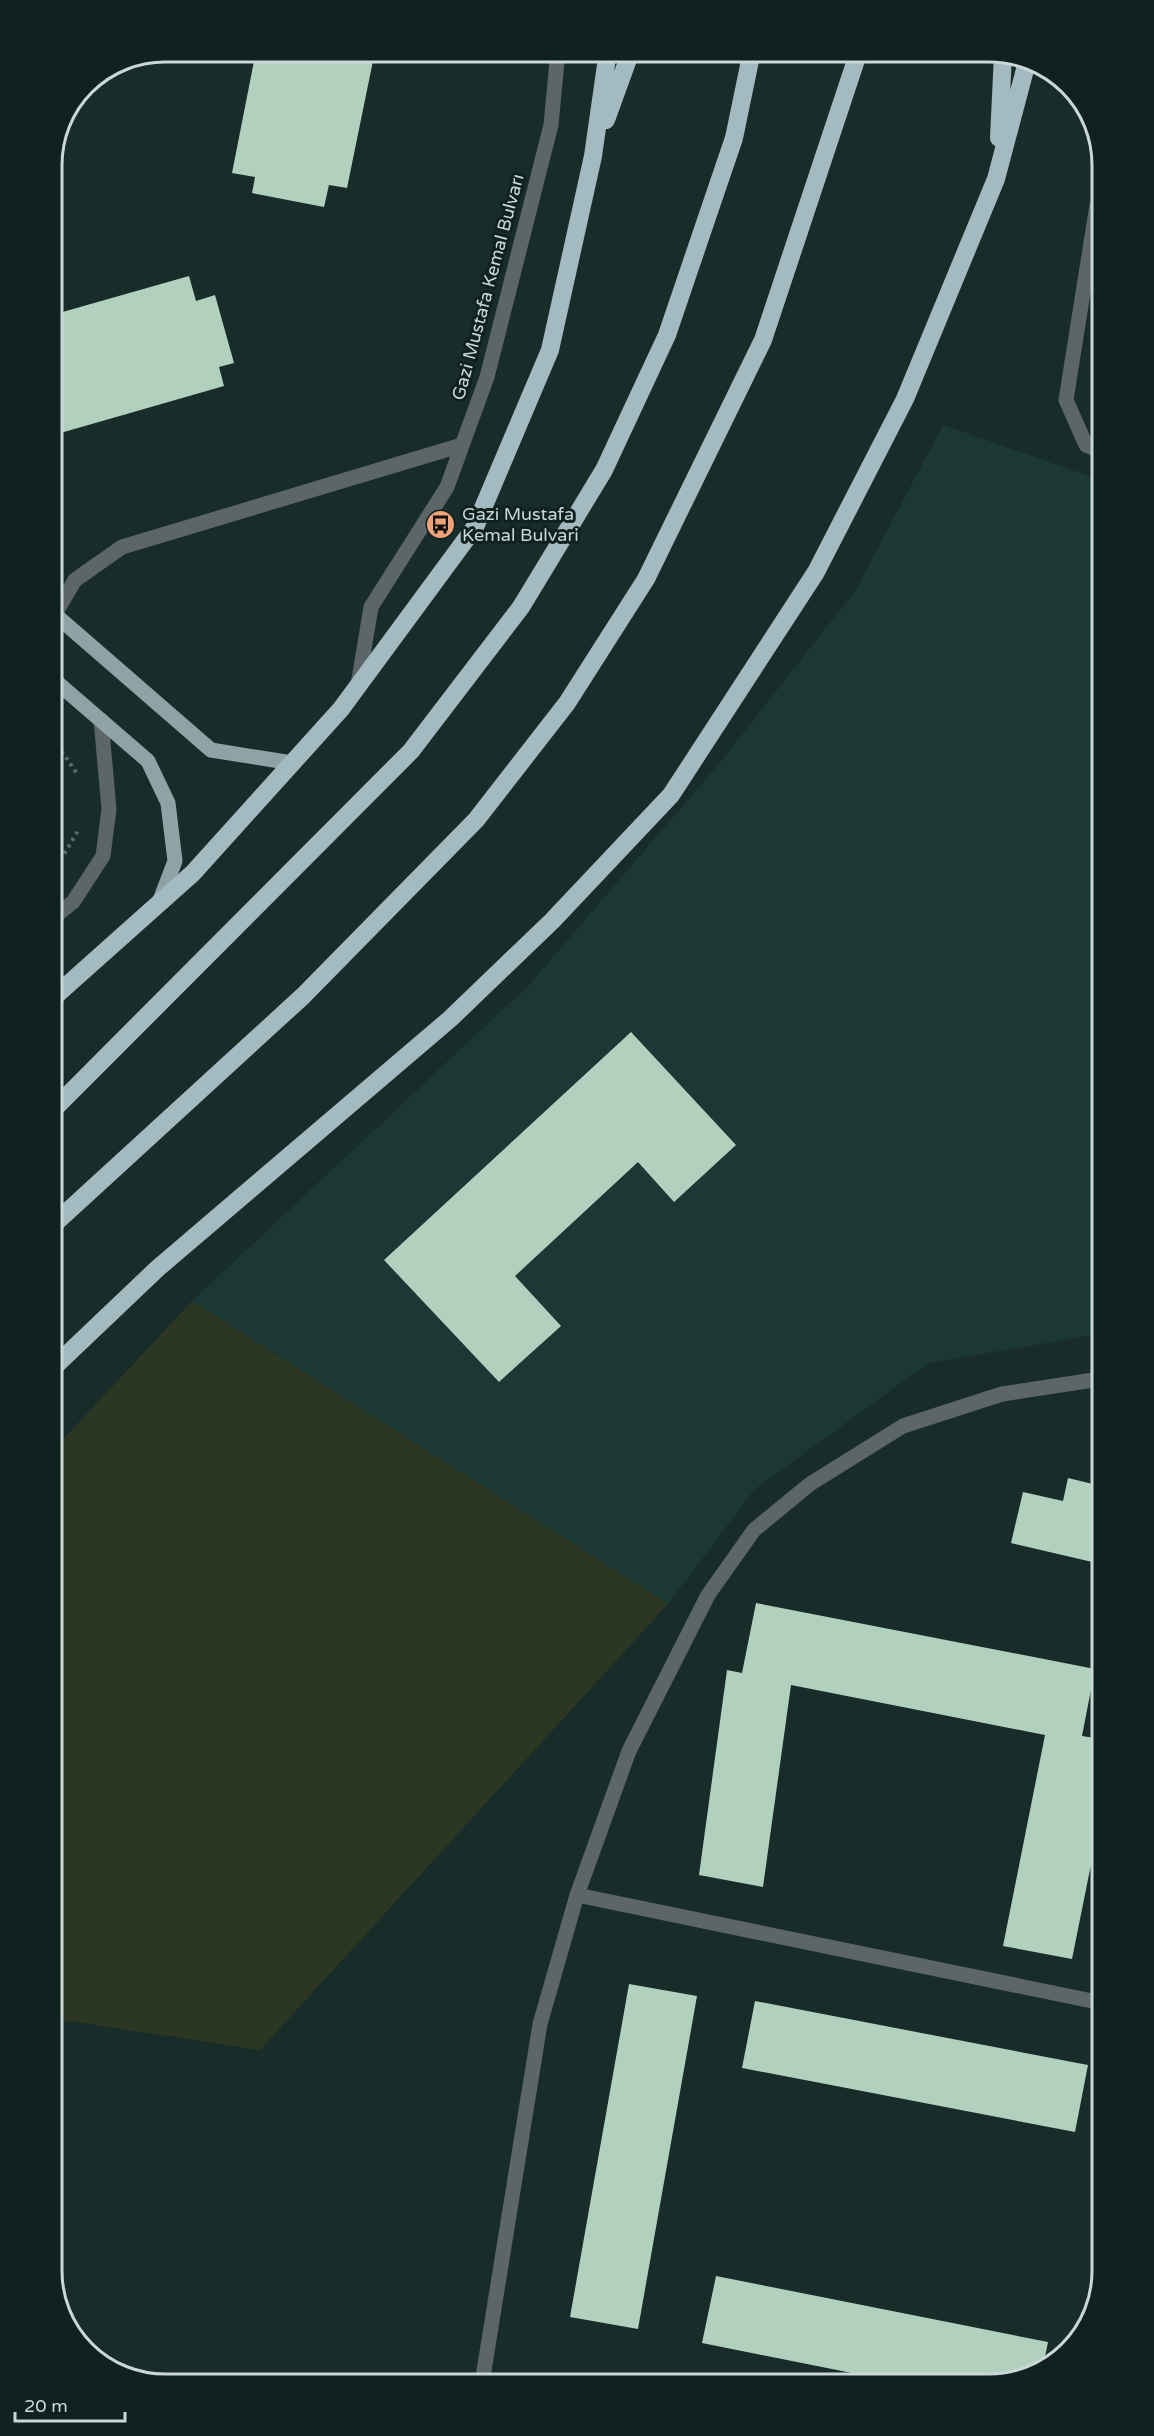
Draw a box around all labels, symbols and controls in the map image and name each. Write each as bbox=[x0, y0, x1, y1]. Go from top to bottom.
street label: Gazi Mustafa Kemal Bulvarı bbox=[447, 171, 529, 403]
place label: Gazi Mustafa Kemal Bulvari bbox=[462, 503, 579, 546]
bus stop icon: Gazi Mustafa Kemal Bulvari bbox=[425, 508, 457, 540]
scale bar bbox=[15, 2385, 124, 2423]
text: 20 m bbox=[24, 2395, 68, 2417]

